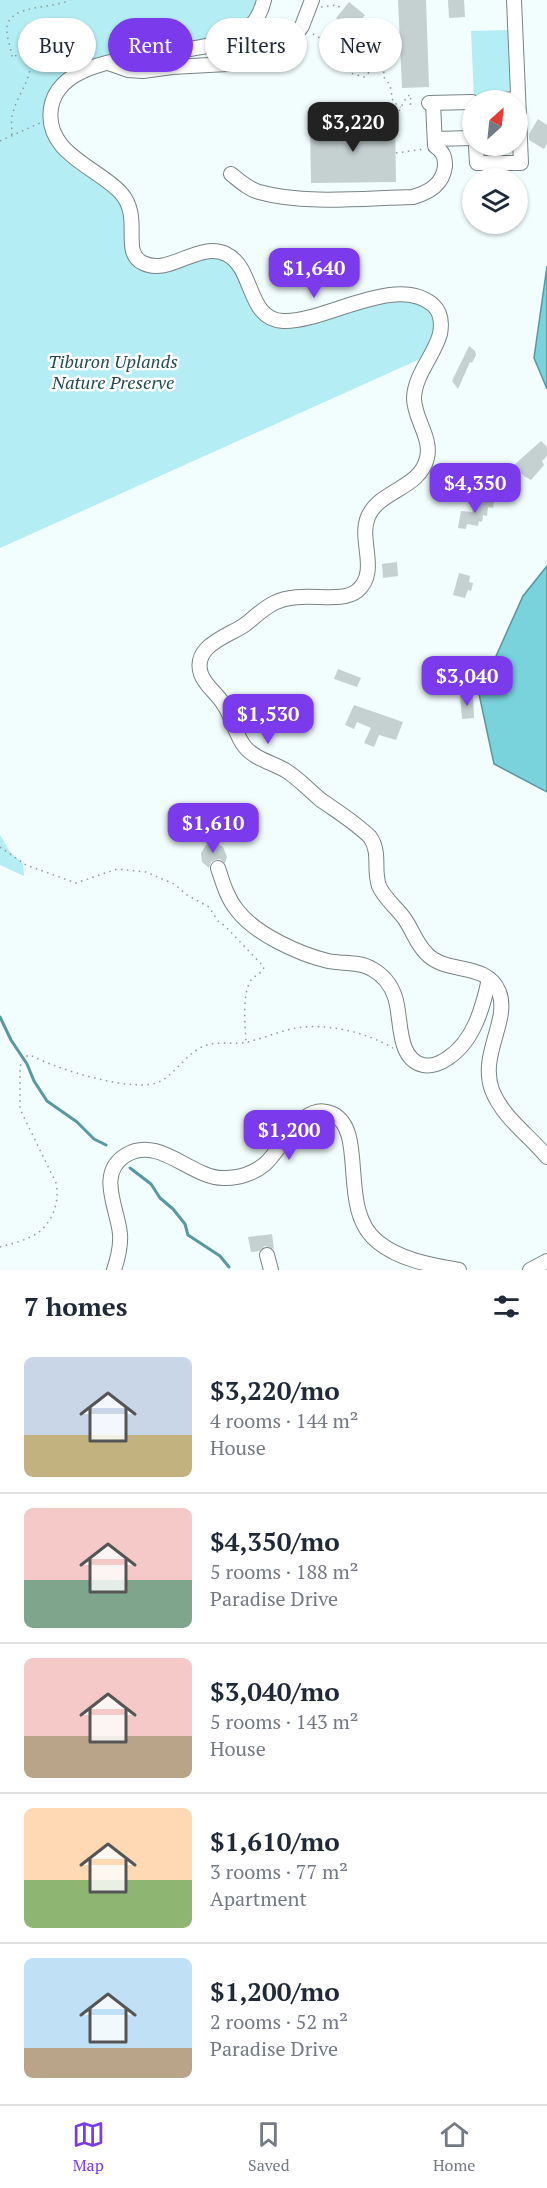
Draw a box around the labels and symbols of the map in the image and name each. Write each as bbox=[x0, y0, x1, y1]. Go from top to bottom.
north arrow bbox=[462, 90, 528, 156]
pin: $3,220 bbox=[304, 102, 402, 153]
pin: $1,640 bbox=[265, 248, 363, 299]
park label: Tiburon Uplands Nature Preserve bbox=[48, 349, 178, 394]
pin: $4,350 bbox=[426, 463, 524, 514]
pin: $3,040 bbox=[418, 656, 516, 707]
pin: $1,530 bbox=[219, 694, 317, 745]
pin: $1,610 bbox=[164, 803, 262, 854]
pin: $1,200 bbox=[240, 1110, 338, 1161]

